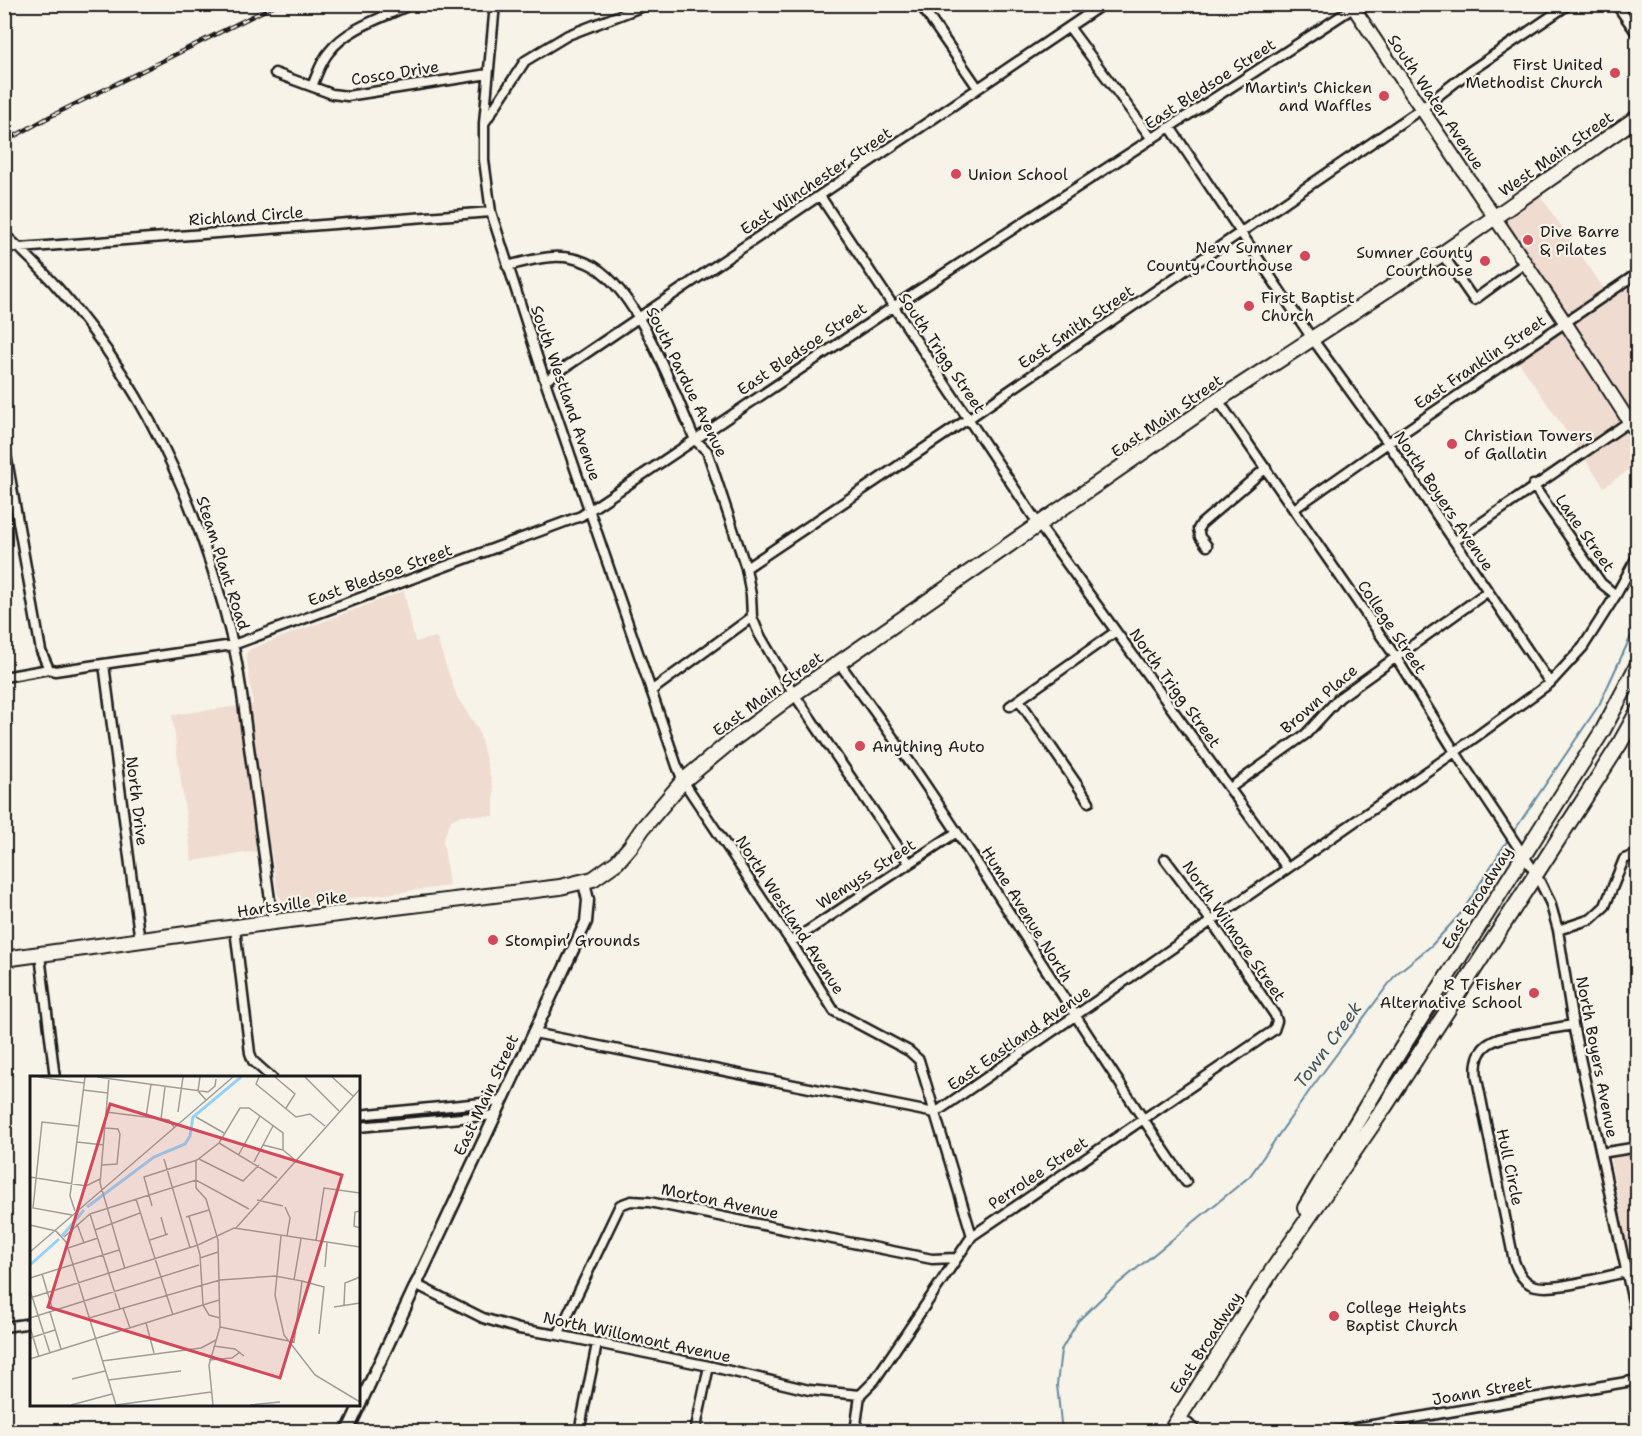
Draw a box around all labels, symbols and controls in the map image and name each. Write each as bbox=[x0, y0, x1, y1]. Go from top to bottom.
street label: South Water Avenue bbox=[1383, 30, 1489, 174]
street label: East Bledsoe Street bbox=[1141, 34, 1279, 134]
place label: First United Methodist Church bbox=[1465, 54, 1603, 93]
street label: Cosco Drive bbox=[350, 56, 440, 90]
marker: First United Methodist Church bbox=[1608, 66, 1622, 80]
place label: Martin's Chicken and Waffles bbox=[1245, 77, 1372, 116]
marker: Martin's Chicken and Waffles bbox=[1377, 89, 1391, 103]
street label: West Main Street bbox=[1494, 107, 1618, 201]
street label: East Winchester Street bbox=[736, 122, 896, 240]
place label: Union School bbox=[968, 164, 1068, 185]
marker: Union School bbox=[949, 167, 963, 181]
street label: Richland Circle bbox=[188, 202, 304, 230]
place label: Dive Barre & Pilates bbox=[1540, 221, 1620, 260]
marker: Dive Barre & Pilates bbox=[1521, 233, 1535, 247]
place label: New Sumner County Courthouse bbox=[1146, 237, 1293, 276]
place label: Sumner County Courthouse bbox=[1356, 242, 1473, 281]
marker: New Sumner County Courthouse bbox=[1298, 249, 1312, 263]
marker: Sumner County Courthouse bbox=[1478, 254, 1492, 268]
street label: East Smith Street bbox=[1014, 280, 1138, 374]
place label: First Baptist Church bbox=[1261, 287, 1355, 326]
street label: South Trigg Street bbox=[894, 288, 990, 418]
street label: East Bledsoe Street bbox=[733, 298, 871, 400]
marker: First Baptist Church bbox=[1242, 299, 1256, 313]
street label: South Westland Avenue bbox=[526, 302, 606, 484]
street label: South Pardue Avenue bbox=[641, 303, 733, 461]
street label: East Franklin Street bbox=[1410, 310, 1550, 414]
street label: East Main Street bbox=[1107, 370, 1227, 462]
place label: Christian Towers of Gallatin bbox=[1464, 425, 1593, 464]
street label: North Boyers Avenue bbox=[1389, 427, 1499, 575]
marker: Christian Towers of Gallatin bbox=[1445, 437, 1459, 451]
street label: Lane Street bbox=[1551, 490, 1619, 576]
street label: Steam Plant Road bbox=[191, 493, 255, 633]
street label: East Bledsoe Street bbox=[305, 539, 455, 611]
street label: College Street bbox=[1353, 576, 1431, 678]
street label: North Trigg Street bbox=[1125, 624, 1225, 752]
street label: East Main Street bbox=[709, 647, 827, 741]
street label: Brown Place bbox=[1276, 660, 1362, 738]
place label: Anything Auto bbox=[872, 736, 985, 757]
marker: Anything Auto bbox=[853, 739, 867, 753]
street label: North Drive bbox=[121, 755, 153, 847]
street label: North Westland Avenue bbox=[731, 832, 849, 998]
street label: Wemyss Street bbox=[812, 834, 920, 914]
street label: Hume Avenue North bbox=[977, 842, 1077, 986]
street label: East Broadway bbox=[1437, 843, 1517, 953]
street label: North Wilmore Street bbox=[1178, 857, 1290, 1005]
street label: Hartsville Pike bbox=[236, 886, 348, 922]
place label: Stompin’ Grounds bbox=[505, 930, 640, 951]
marker: Stompin’ Grounds bbox=[486, 933, 500, 947]
place label: R T Fisher Alternative School bbox=[1380, 974, 1522, 1013]
street label: North Boyers Avenue bbox=[1571, 974, 1623, 1140]
street label: East Eastland Avenue bbox=[943, 981, 1095, 1095]
marker: R T Fisher Alternative School bbox=[1527, 986, 1541, 1000]
water label: Town Creek bbox=[1288, 996, 1368, 1093]
street label: East Main Street bbox=[449, 1031, 523, 1159]
inset map bbox=[30, 1076, 360, 1406]
street label: Hull Circle bbox=[1492, 1127, 1528, 1207]
street label: Perrolee Street bbox=[984, 1132, 1092, 1214]
street label: Morton Avenue bbox=[659, 1178, 781, 1224]
street label: East Broadway bbox=[1165, 1288, 1247, 1398]
place label: College Heights Baptist Church bbox=[1346, 1297, 1467, 1336]
street label: North Willomont Avenue bbox=[541, 1307, 733, 1367]
marker: College Heights Baptist Church bbox=[1327, 1309, 1341, 1323]
street label: Joann Street bbox=[1430, 1372, 1534, 1410]

